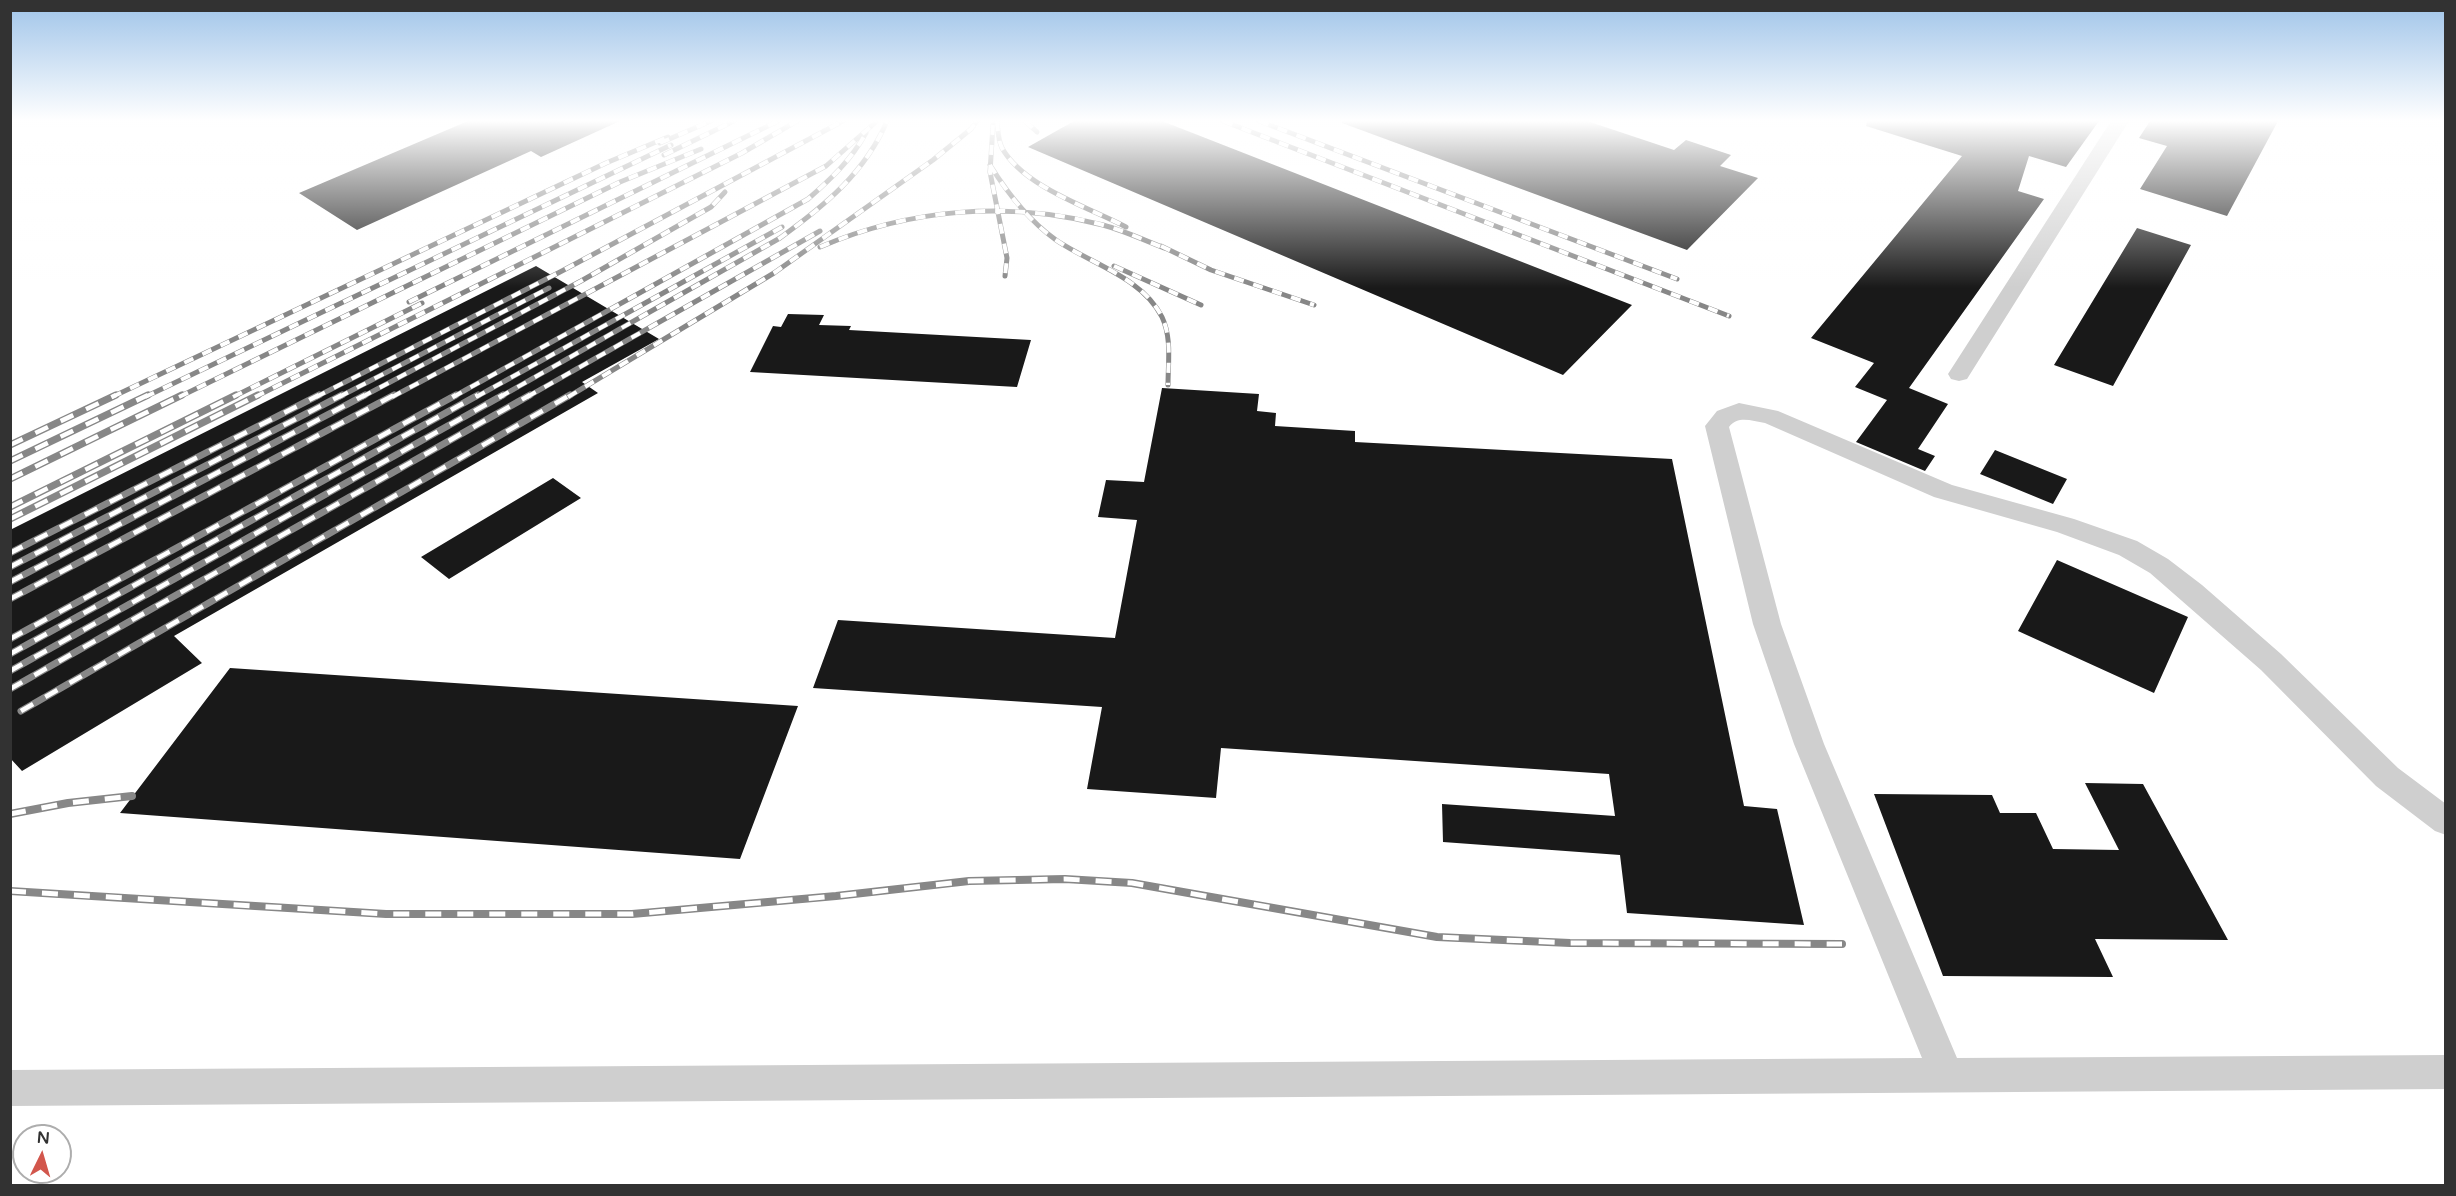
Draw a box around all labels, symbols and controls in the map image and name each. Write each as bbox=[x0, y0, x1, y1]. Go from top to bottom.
north arrow bbox=[12, 1124, 72, 1184]
text: N bbox=[36, 1128, 51, 1149]

